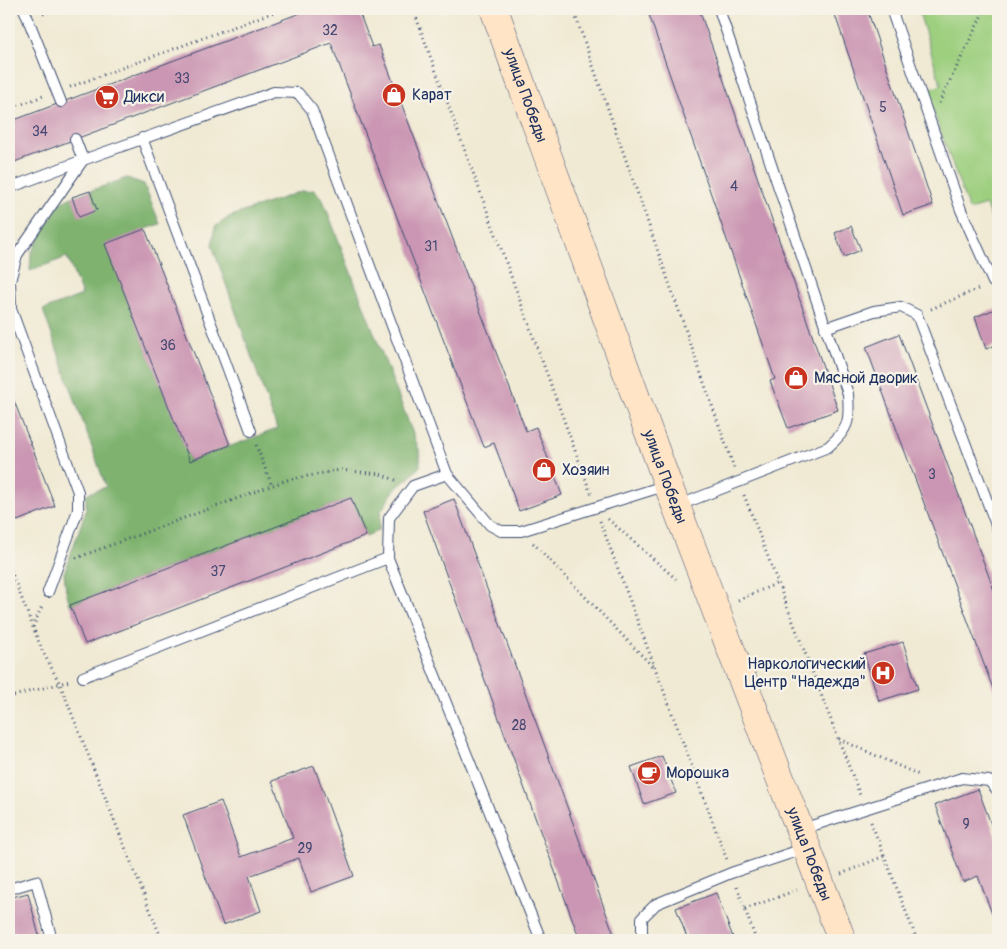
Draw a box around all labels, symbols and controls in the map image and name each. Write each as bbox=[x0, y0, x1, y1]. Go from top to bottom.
house number: 32 bbox=[322, 22, 338, 39]
street label: улица Победы bbox=[499, 45, 552, 145]
house number: 33 bbox=[174, 70, 190, 87]
shop icon: Карат bbox=[381, 82, 407, 108]
supermarket icon: Дикси bbox=[94, 84, 120, 110]
place label: Карат bbox=[412, 85, 452, 105]
place label: Дикси bbox=[123, 87, 164, 107]
house number: 5 bbox=[879, 99, 887, 116]
house number: 34 bbox=[32, 123, 48, 140]
house number: 4 bbox=[730, 178, 738, 195]
house number: 31 bbox=[424, 238, 438, 255]
house number: 36 bbox=[160, 337, 176, 354]
shop icon: Мясной дворик bbox=[783, 365, 809, 391]
place label: Мясной дворик bbox=[814, 368, 918, 388]
street label: улица Победы bbox=[638, 426, 692, 526]
shop icon: Хозяин bbox=[531, 457, 557, 483]
place label: Хозяин bbox=[562, 460, 610, 480]
house number: 3 bbox=[928, 466, 936, 483]
house number: 37 bbox=[210, 563, 226, 580]
place label: Наркологический Центр "Надежда" bbox=[744, 654, 866, 692]
hospital icon: Наркологический Центр "Надежда" bbox=[870, 660, 896, 686]
house number: 28 bbox=[512, 717, 526, 734]
cafe icon: Морошка bbox=[636, 760, 662, 786]
place label: Морошка bbox=[666, 763, 729, 783]
street label: улица Победы bbox=[782, 804, 836, 904]
house number: 9 bbox=[962, 816, 970, 833]
house number: 29 bbox=[297, 840, 313, 857]

